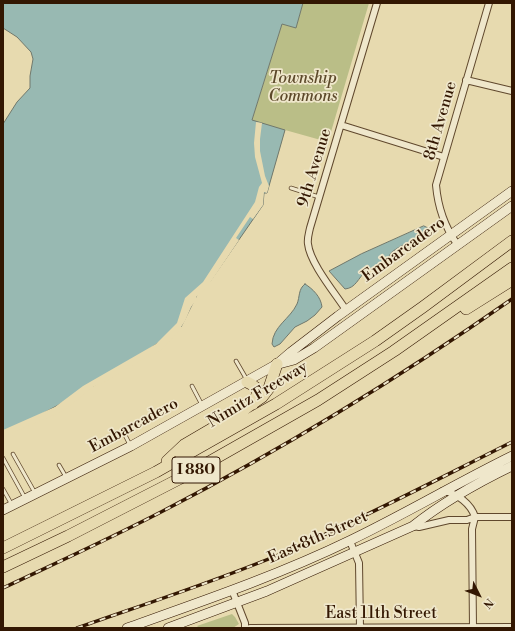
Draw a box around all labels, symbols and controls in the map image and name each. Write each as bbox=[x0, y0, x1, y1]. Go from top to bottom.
park label: Township Commons bbox=[269, 69, 337, 107]
street label: 8th Avenue bbox=[421, 79, 461, 163]
street label: 9th Avenue bbox=[294, 126, 336, 210]
street label: Embarcadero bbox=[359, 213, 449, 287]
street label: Nimitz Freeway bbox=[205, 358, 311, 432]
street label: Embarcadero bbox=[86, 395, 182, 457]
road number: I 880 bbox=[172, 457, 220, 483]
street label: East 8th Street bbox=[265, 507, 371, 569]
north arrow bbox=[459, 575, 499, 615]
text: N bbox=[480, 595, 496, 611]
street label: East 11th Street bbox=[325, 604, 437, 624]

